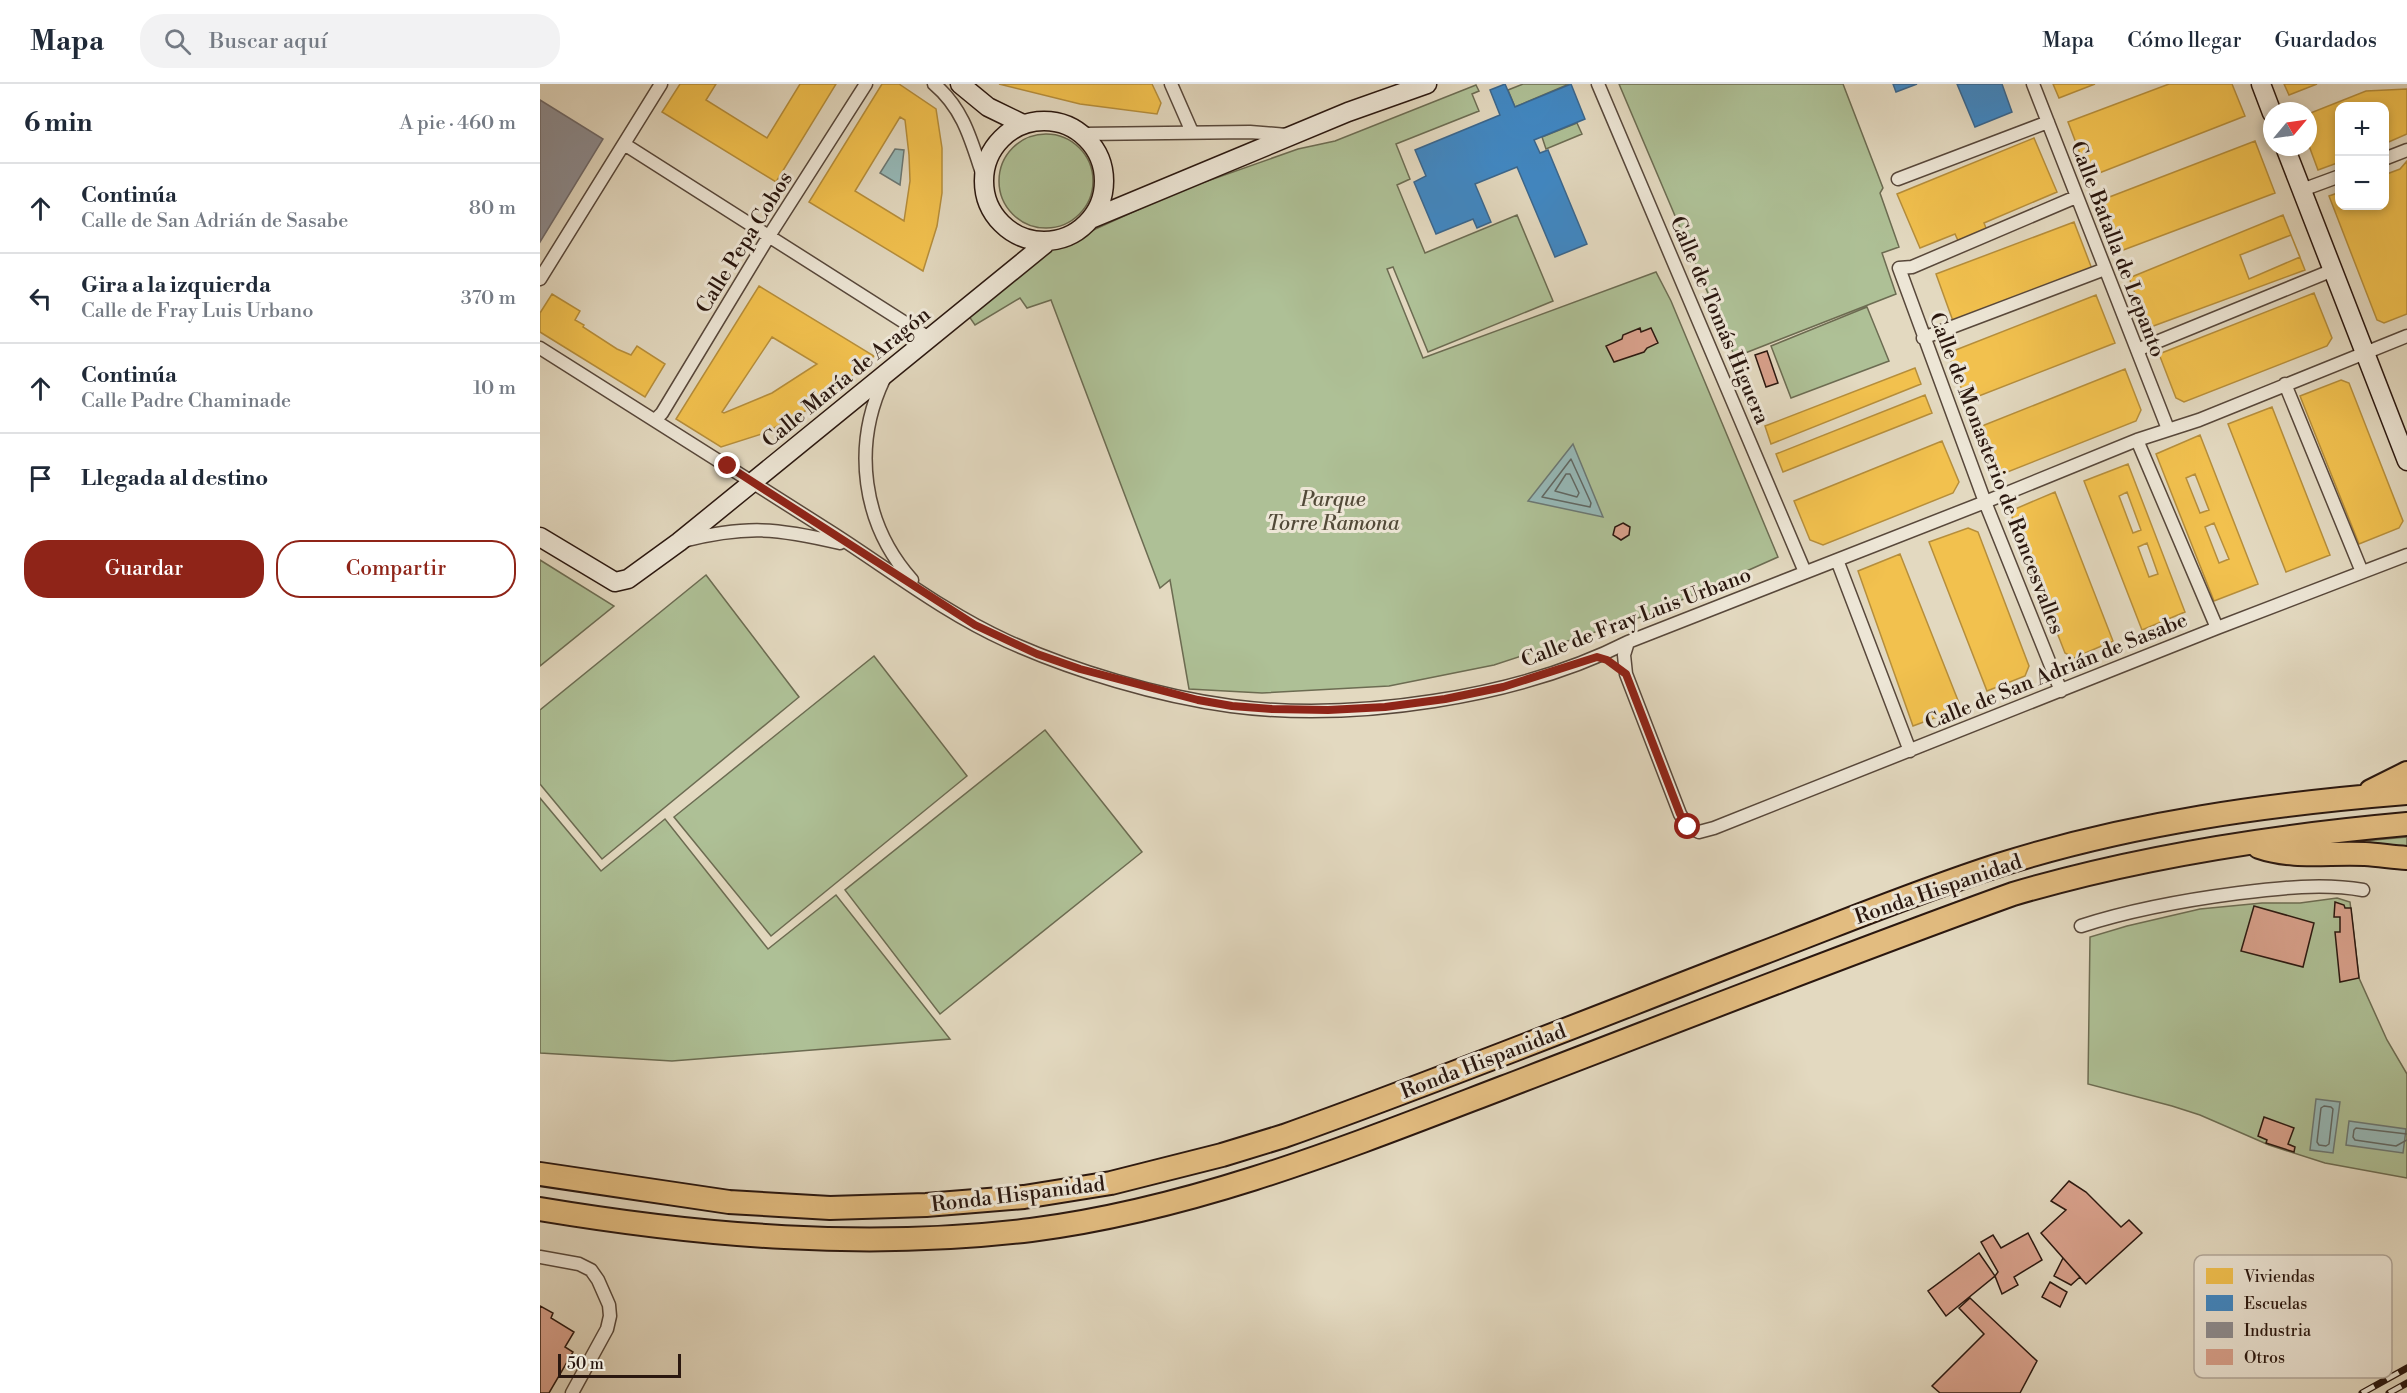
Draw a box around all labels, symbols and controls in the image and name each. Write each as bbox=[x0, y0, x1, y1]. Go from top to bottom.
search box bbox=[140, 14, 560, 68]
text: Mapa bbox=[30, 24, 104, 59]
icon: search bbox=[161, 25, 194, 58]
text: Buscar aquí bbox=[209, 28, 328, 55]
text: Mapa bbox=[2042, 28, 2094, 54]
text: Cómo llegar bbox=[2127, 28, 2242, 54]
text: Guardados bbox=[2275, 28, 2377, 54]
north arrow bbox=[2263, 102, 2317, 156]
map controls bbox=[2335, 102, 2389, 210]
button: + bbox=[2335, 102, 2389, 156]
text: 6 min bbox=[24, 107, 92, 139]
text: A pie · 460 m bbox=[399, 111, 516, 136]
street label: Calle Batalla de Lepanto bbox=[2064, 138, 2170, 361]
button: − bbox=[2335, 156, 2389, 210]
street label: Calle Pepa Cobos bbox=[691, 167, 799, 318]
text: Continúa bbox=[81, 182, 177, 209]
icon: ahead bbox=[24, 192, 57, 225]
text: 80 m bbox=[469, 196, 516, 221]
text: Calle de San Adrián de Sasabe bbox=[81, 209, 348, 234]
street label: Calle de Tomás Higuera bbox=[1663, 213, 1775, 429]
text: Gira a la izquierda bbox=[81, 272, 271, 299]
icon: left bbox=[24, 282, 57, 315]
text: 370 m bbox=[461, 286, 516, 311]
text: Calle de Fray Luis Urbano bbox=[81, 299, 313, 324]
street label: Calle María de Aragón bbox=[757, 302, 936, 454]
street label: Calle de Monasterio de Roncesvalles bbox=[1923, 309, 2070, 638]
text: Continúa bbox=[81, 362, 177, 389]
icon: ahead bbox=[24, 372, 57, 405]
text: 10 m bbox=[473, 376, 516, 401]
text: Calle Padre Chaminade bbox=[81, 389, 291, 414]
route end bbox=[714, 452, 740, 478]
icon: arrive bbox=[24, 462, 57, 495]
text: Llegada al destino bbox=[81, 465, 268, 492]
park label: Parque Torre Ramona bbox=[1267, 487, 1400, 537]
button: Guardar bbox=[24, 540, 264, 598]
button: Compartir bbox=[276, 540, 516, 598]
street label: Calle de Fray Luis Urbano bbox=[1518, 562, 1755, 674]
street label: Calle de San Adrián de Sasabe bbox=[1921, 607, 2191, 737]
route start bbox=[1674, 813, 1700, 839]
street label: Ronda Hispanidad bbox=[1851, 849, 2025, 931]
street label: Ronda Hispanidad bbox=[1397, 1018, 1570, 1105]
street label: Ronda Hispanidad bbox=[930, 1171, 1107, 1219]
legend bbox=[2194, 1255, 2392, 1378]
text: Viviendas bbox=[2243, 1267, 2315, 1287]
text: Escuelas bbox=[2244, 1294, 2307, 1314]
text: Industria bbox=[2244, 1321, 2312, 1341]
text: Otros bbox=[2244, 1348, 2285, 1368]
scale bar bbox=[558, 1351, 681, 1378]
text: 50 m bbox=[567, 1354, 604, 1374]

